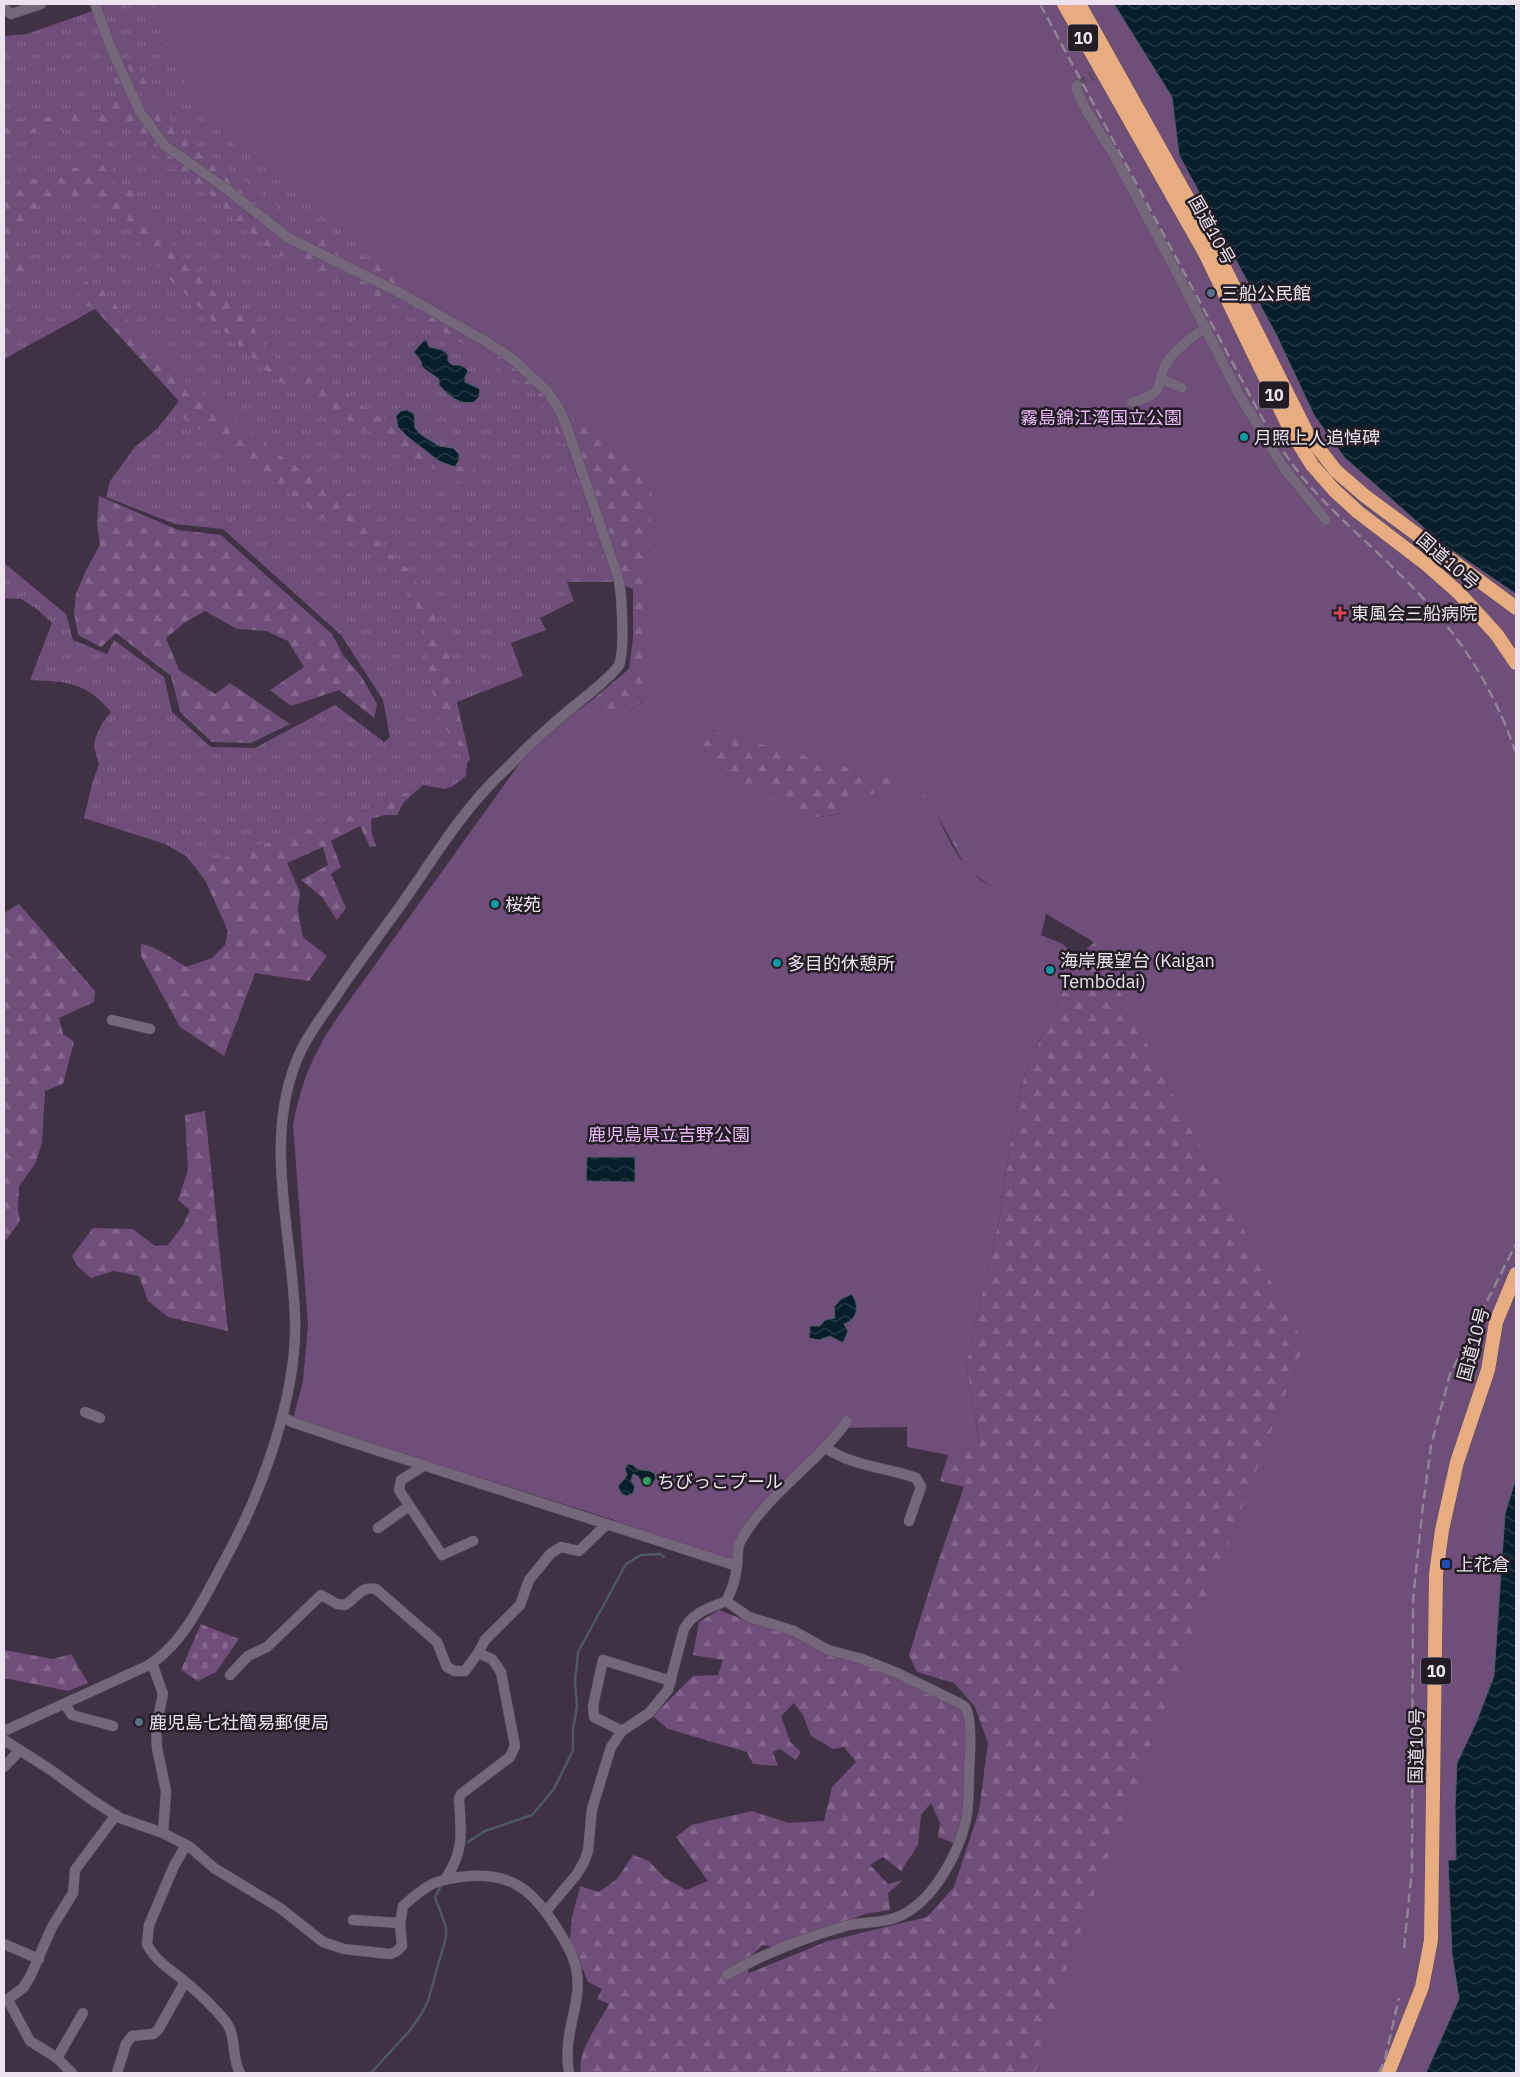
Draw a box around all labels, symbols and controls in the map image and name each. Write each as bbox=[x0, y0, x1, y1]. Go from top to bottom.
road number: 10 bbox=[1068, 24, 1098, 52]
street label: 国道10号 bbox=[1184, 191, 1240, 269]
place label: 三船公民館 bbox=[1221, 282, 1311, 305]
marker: 三船公民館 bbox=[1205, 287, 1217, 299]
road number: 10 bbox=[1259, 382, 1289, 408]
park label: 霧島錦江湾国立公園 bbox=[1020, 406, 1182, 429]
place label: 月照上人追悼碑 bbox=[1254, 426, 1380, 449]
marker: 月照上人追悼碑 bbox=[1238, 431, 1250, 443]
street label: 国道10号 bbox=[1412, 528, 1484, 594]
place label: 東風会三船病院 bbox=[1351, 602, 1477, 625]
marker: 東風会三船病院 bbox=[1333, 606, 1347, 620]
place label: 桜苑 bbox=[505, 893, 541, 916]
marker: 桜苑 bbox=[489, 898, 501, 910]
place label: 海岸展望台 (Kaigan Tembōdai) bbox=[1060, 949, 1215, 993]
place label: 多目的休憩所 bbox=[787, 952, 895, 975]
marker: 多目的休憩所 bbox=[771, 957, 783, 969]
marker: 海岸展望台 (Kaigan Tembōdai) bbox=[1044, 964, 1056, 976]
park label: 鹿児島県立吉野公園 bbox=[588, 1123, 750, 1146]
street label: 国道10号 bbox=[1452, 1305, 1494, 1383]
place label: ちびっこプール bbox=[657, 1470, 783, 1493]
marker: ちびっこプール bbox=[641, 1475, 653, 1487]
place label: 上花倉 bbox=[1456, 1553, 1510, 1576]
marker: 上花倉 bbox=[1440, 1558, 1452, 1570]
road number: 10 bbox=[1421, 1658, 1451, 1684]
street label: 国道10号 bbox=[1404, 1708, 1428, 1784]
place label: 鹿児島七社簡易郵便局 bbox=[149, 1711, 329, 1734]
marker: 鹿児島七社簡易郵便局 bbox=[133, 1716, 145, 1728]

